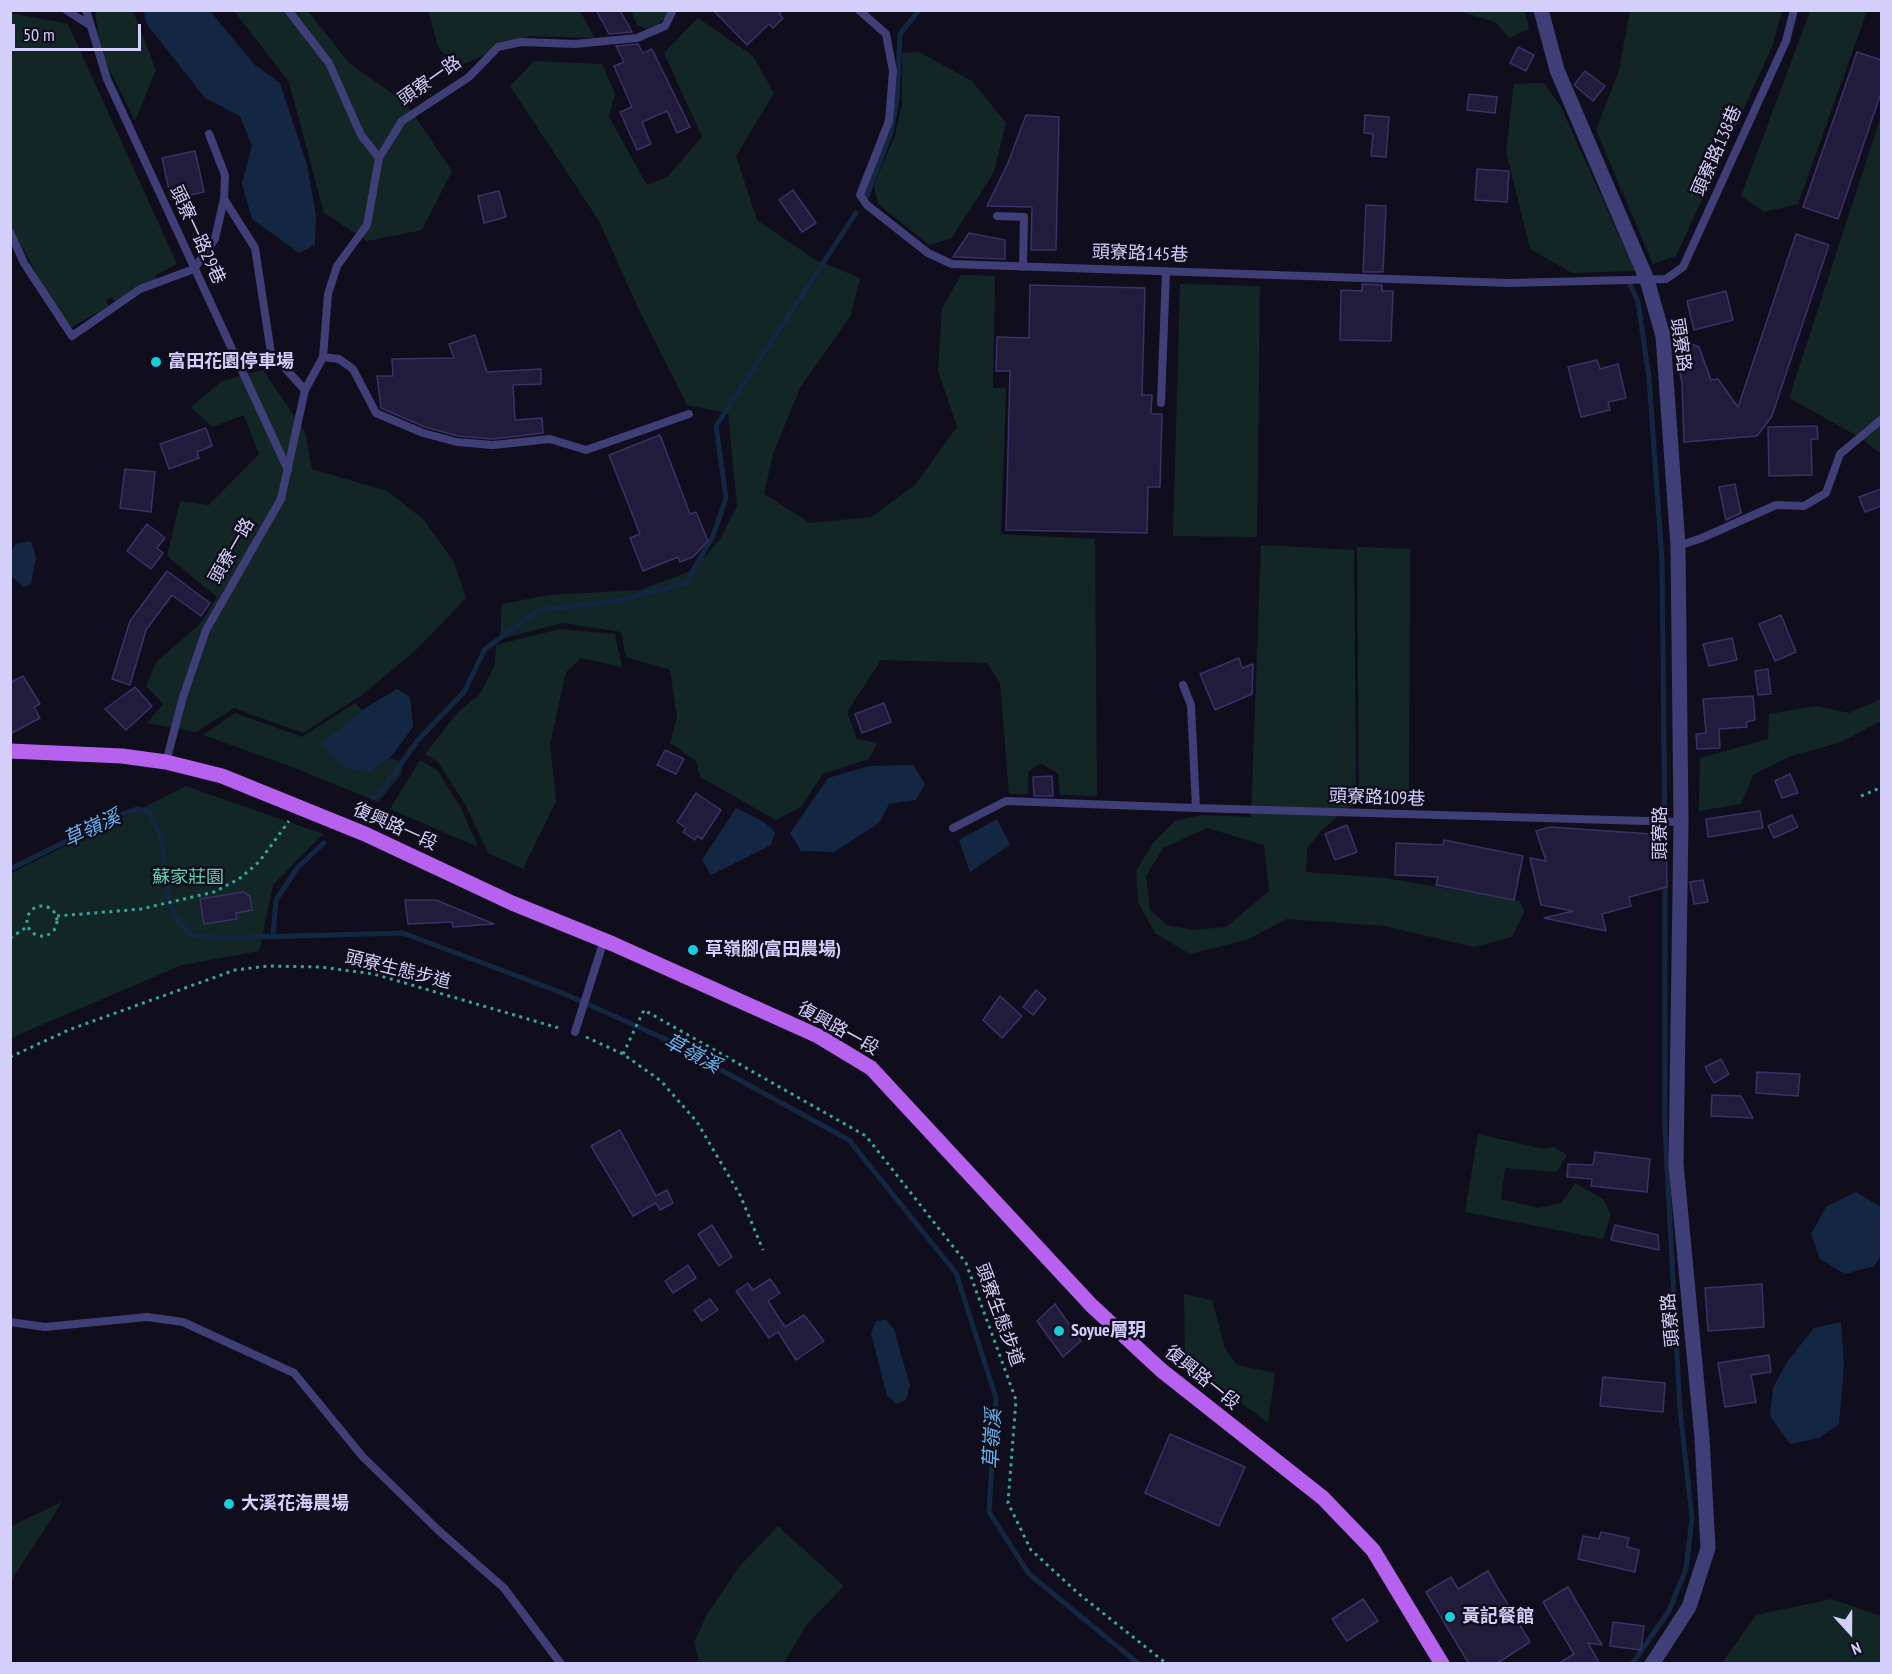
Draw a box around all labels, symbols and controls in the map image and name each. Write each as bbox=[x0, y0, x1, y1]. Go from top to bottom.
scale bar bbox=[15, 12, 144, 50]
text: 50 m bbox=[23, 23, 55, 46]
street label: 頭寮一路 bbox=[394, 52, 466, 110]
street label: 頭寮路138巷 bbox=[1688, 103, 1746, 199]
street label: 頭寮一路29巷 bbox=[165, 182, 229, 288]
street label: 頭寮路145巷 bbox=[1092, 242, 1188, 266]
street label: 頭寮路 bbox=[1666, 317, 1694, 373]
place label: 富田花園停車場 bbox=[168, 351, 294, 373]
marker: 富田花園停車場 bbox=[149, 355, 163, 369]
street label: 頭寮一路 bbox=[205, 514, 259, 588]
street label: 頭寮路109巷 bbox=[1329, 786, 1425, 810]
street label: 復興路一段 bbox=[349, 799, 441, 855]
water label: 草嶺溪 bbox=[60, 805, 124, 853]
street label: 頭寮路 bbox=[1650, 806, 1672, 860]
park label: 蘇家莊園 bbox=[152, 867, 224, 889]
place label: 草嶺腳(富田農場) bbox=[705, 939, 841, 961]
marker: 草嶺腳(富田農場) bbox=[686, 943, 700, 957]
street label: 頭寮生態步道 bbox=[343, 946, 453, 994]
street label: 復興路一段 bbox=[793, 998, 883, 1060]
water label: 草嶺溪 bbox=[660, 1029, 724, 1079]
street label: 頭寮生態步道 bbox=[970, 1261, 1028, 1369]
street label: 頭寮路 bbox=[1658, 1292, 1684, 1348]
place label: Soyue層玥 bbox=[1071, 1320, 1146, 1342]
marker: Soyue層玥 bbox=[1052, 1324, 1066, 1338]
street label: 復興路一段 bbox=[1160, 1341, 1244, 1415]
water label: 草嶺溪 bbox=[979, 1408, 1007, 1470]
place label: 大溪花海農場 bbox=[241, 1493, 349, 1515]
marker: 大溪花海農場 bbox=[222, 1497, 236, 1511]
north arrow bbox=[1820, 1602, 1880, 1662]
place label: 黃記餐館 bbox=[1462, 1606, 1534, 1628]
marker: 黃記餐館 bbox=[1443, 1610, 1457, 1624]
text: N bbox=[1849, 1638, 1864, 1660]

